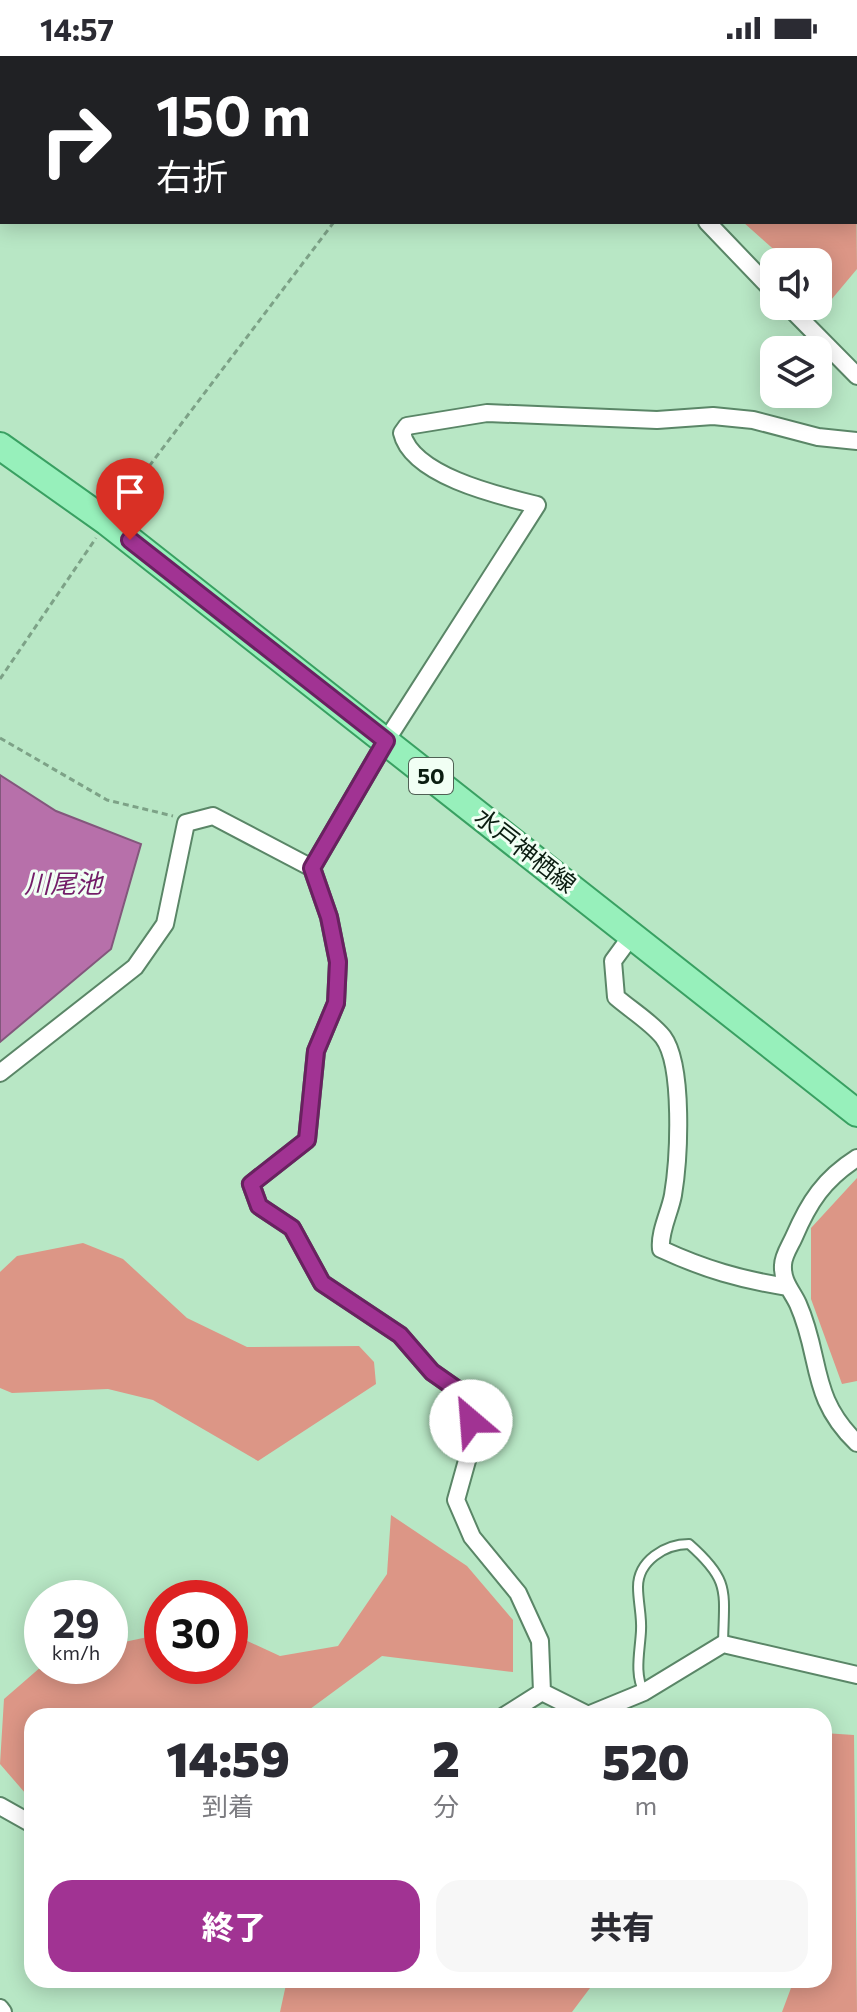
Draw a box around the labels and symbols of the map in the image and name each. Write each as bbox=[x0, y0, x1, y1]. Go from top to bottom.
pin bbox=[96, 458, 164, 540]
road number: 50 bbox=[409, 758, 453, 794]
street label: 水戸神栖線 bbox=[470, 801, 582, 898]
water label: 川尾池 bbox=[24, 867, 105, 898]
position arrow bbox=[429, 1379, 513, 1463]
speed limit sign: 30 bbox=[144, 1580, 248, 1684]

